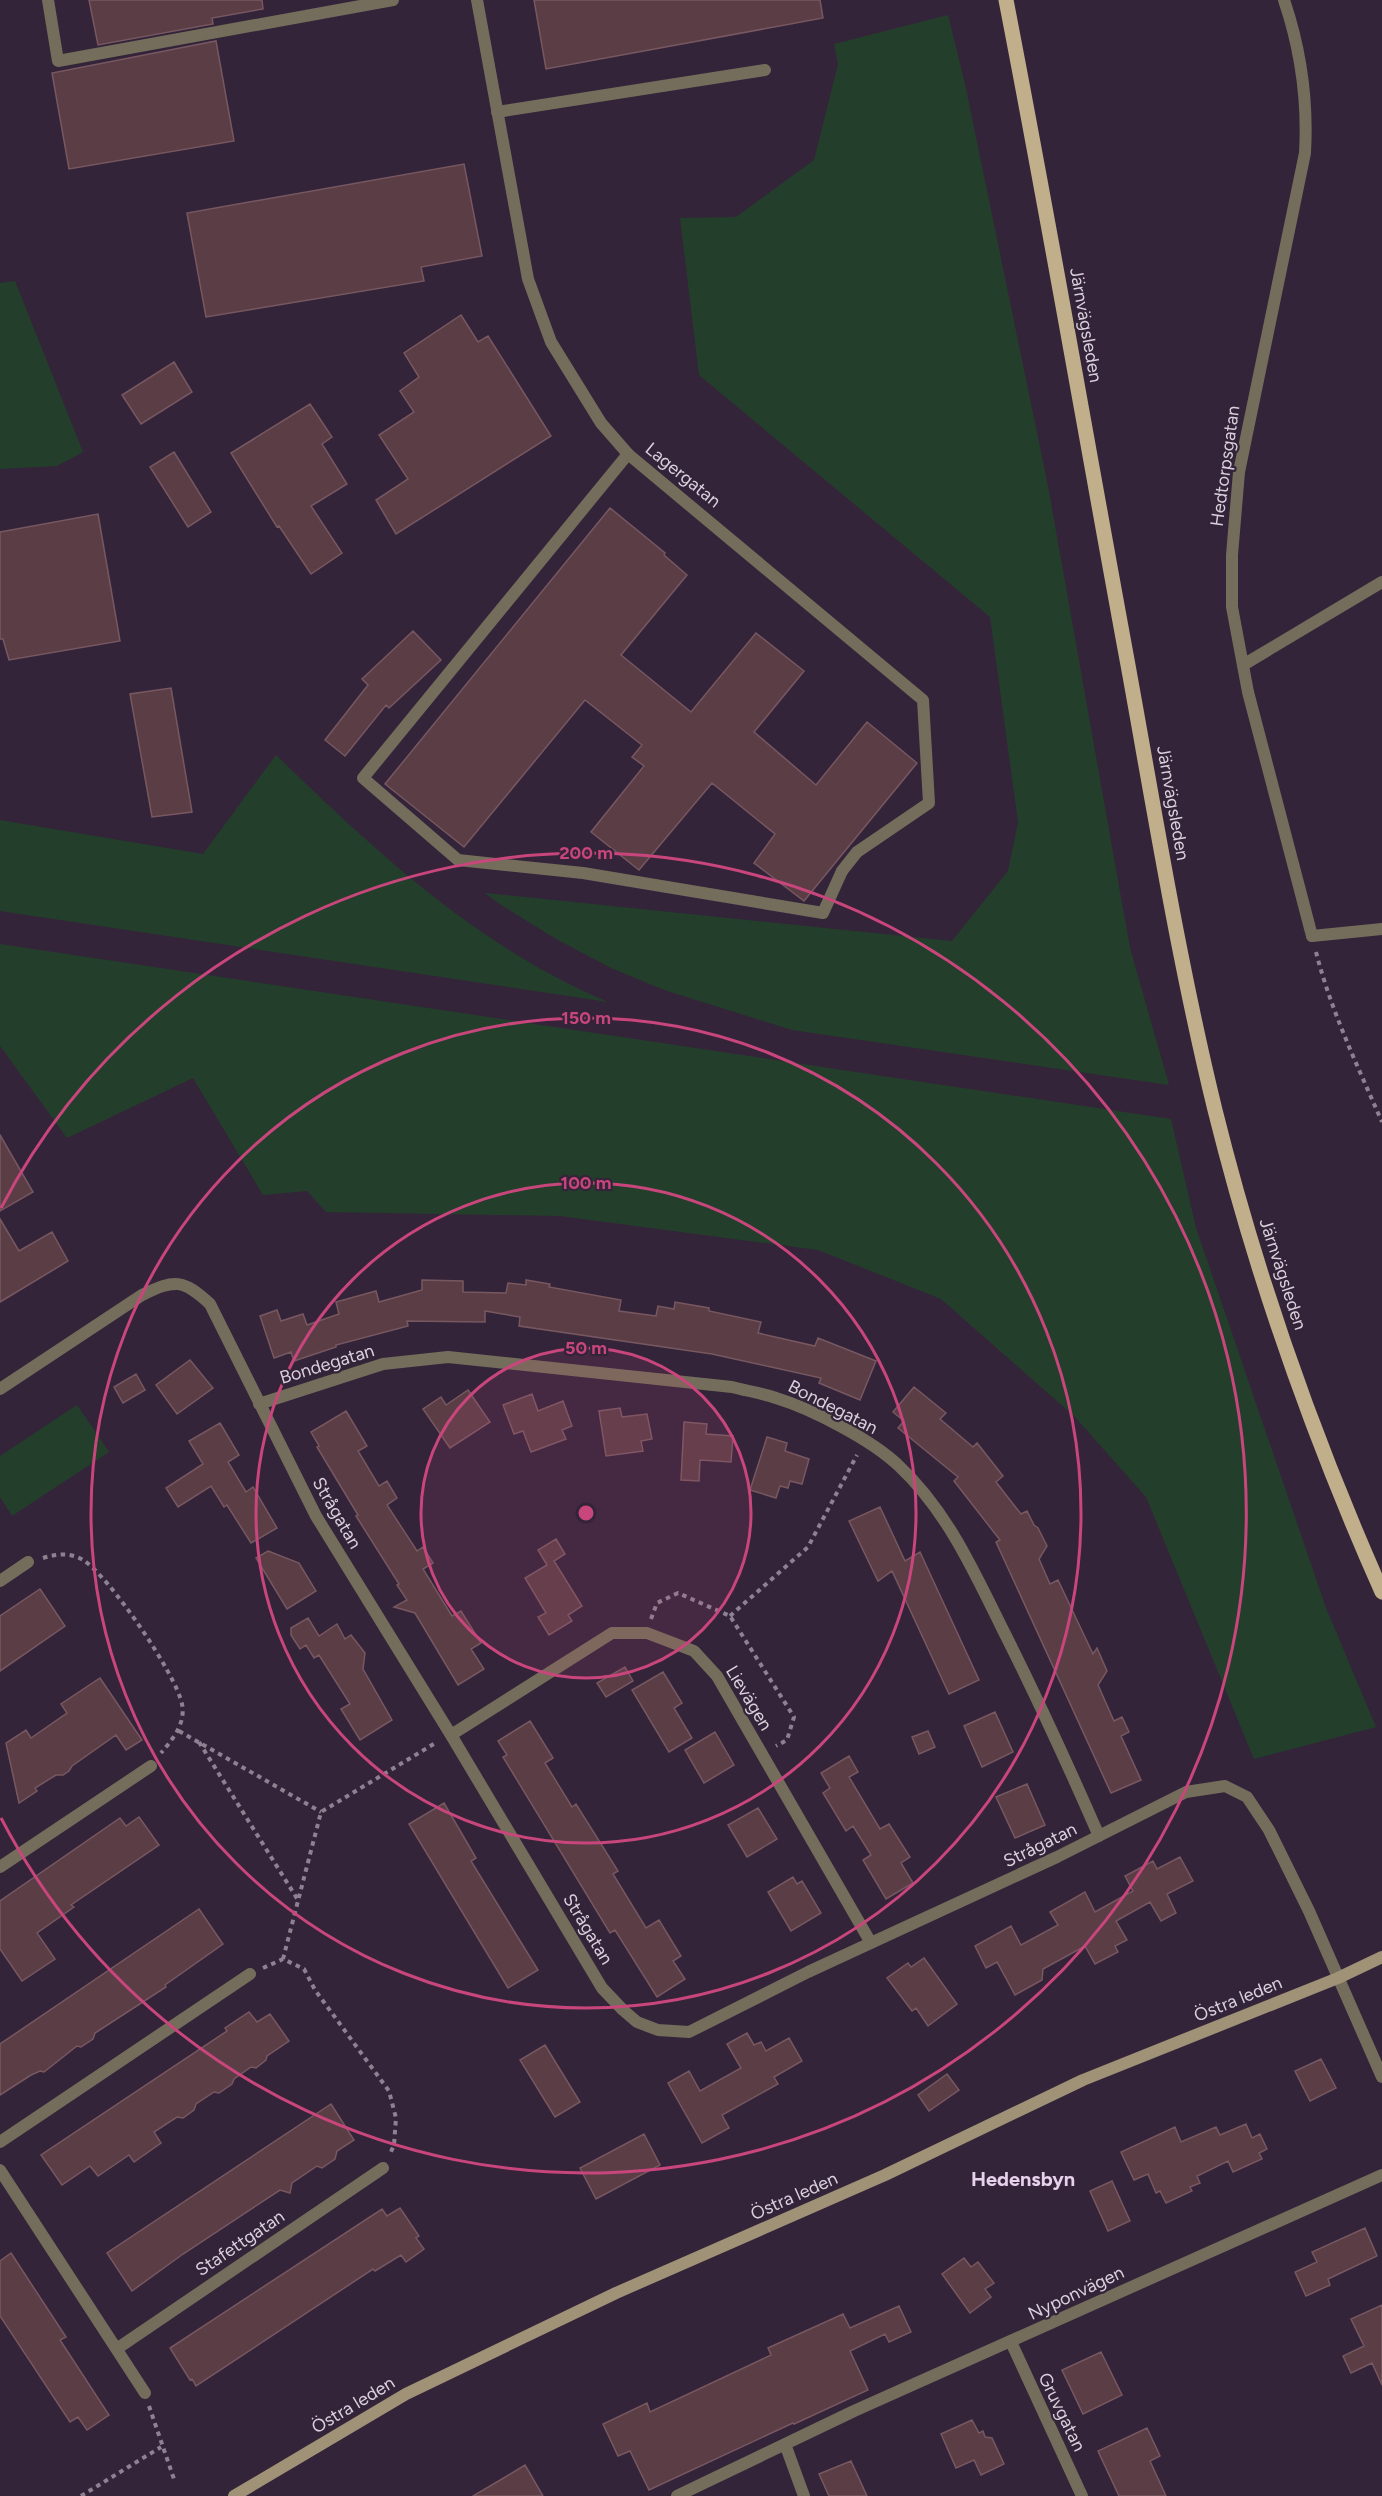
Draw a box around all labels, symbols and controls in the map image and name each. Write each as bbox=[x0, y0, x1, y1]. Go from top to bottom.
street label: Järnvägsleden bbox=[1065, 266, 1107, 384]
street label: Hedtorpsgatan bbox=[1206, 404, 1244, 528]
street label: Lagergatan bbox=[641, 438, 725, 512]
street label: Järnvägsleden bbox=[1152, 744, 1194, 862]
text: 200 m bbox=[559, 842, 613, 864]
text: 150 m bbox=[561, 1007, 611, 1029]
text: 100 m bbox=[561, 1172, 611, 1194]
street label: Järnvägsleden bbox=[1255, 1215, 1311, 1333]
text: 50 m bbox=[565, 1337, 607, 1359]
street label: Bondegatan bbox=[277, 1339, 377, 1389]
street label: Bondegatan bbox=[785, 1375, 881, 1439]
street label: Strågatan bbox=[308, 1473, 366, 1553]
centre of rings bbox=[576, 1503, 596, 1523]
street label: Lievägen bbox=[721, 1661, 777, 1735]
street label: Strågatan bbox=[1000, 1818, 1080, 1872]
street label: Strågatan bbox=[558, 1890, 618, 1968]
street label: Östra leden bbox=[1191, 1971, 1285, 2027]
street label: Östra leden bbox=[747, 2167, 841, 2225]
district label: Hedensbyn bbox=[971, 2167, 1075, 2191]
street label: Stafettgatan bbox=[191, 2205, 289, 2281]
street label: Nyponvägen bbox=[1025, 2261, 1127, 2325]
street label: Gruvgatan bbox=[1034, 2369, 1090, 2455]
street label: Östra leden bbox=[307, 2372, 399, 2438]

